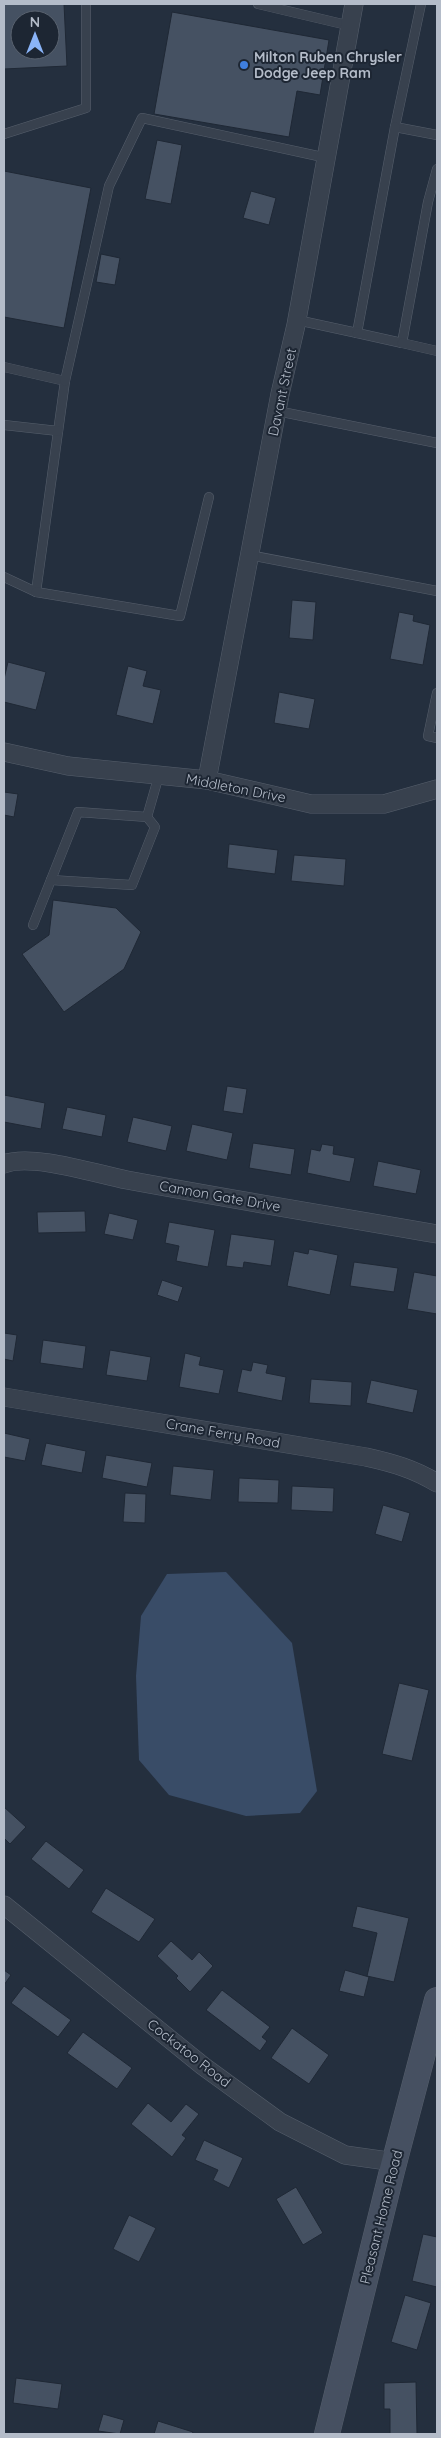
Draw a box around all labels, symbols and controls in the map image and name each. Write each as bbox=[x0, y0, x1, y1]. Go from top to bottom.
north arrow bbox=[10, 10, 60, 60]
text: N bbox=[30, 13, 40, 31]
place label: Milton Ruben Chrysler Dodge Jeep Ram bbox=[254, 48, 402, 82]
marker: Milton Ruben Chrysler Dodge Jeep Ram bbox=[238, 59, 250, 71]
street label: Davant Street bbox=[264, 346, 300, 437]
street label: Middleton Drive bbox=[185, 770, 288, 807]
street label: Cannon Gate Drive bbox=[158, 1176, 282, 1216]
street label: Crane Ferry Road bbox=[165, 1414, 281, 1452]
street label: Cockatoo Road bbox=[144, 2015, 234, 2091]
street label: Pleasant Home Road bbox=[356, 2148, 406, 2286]

